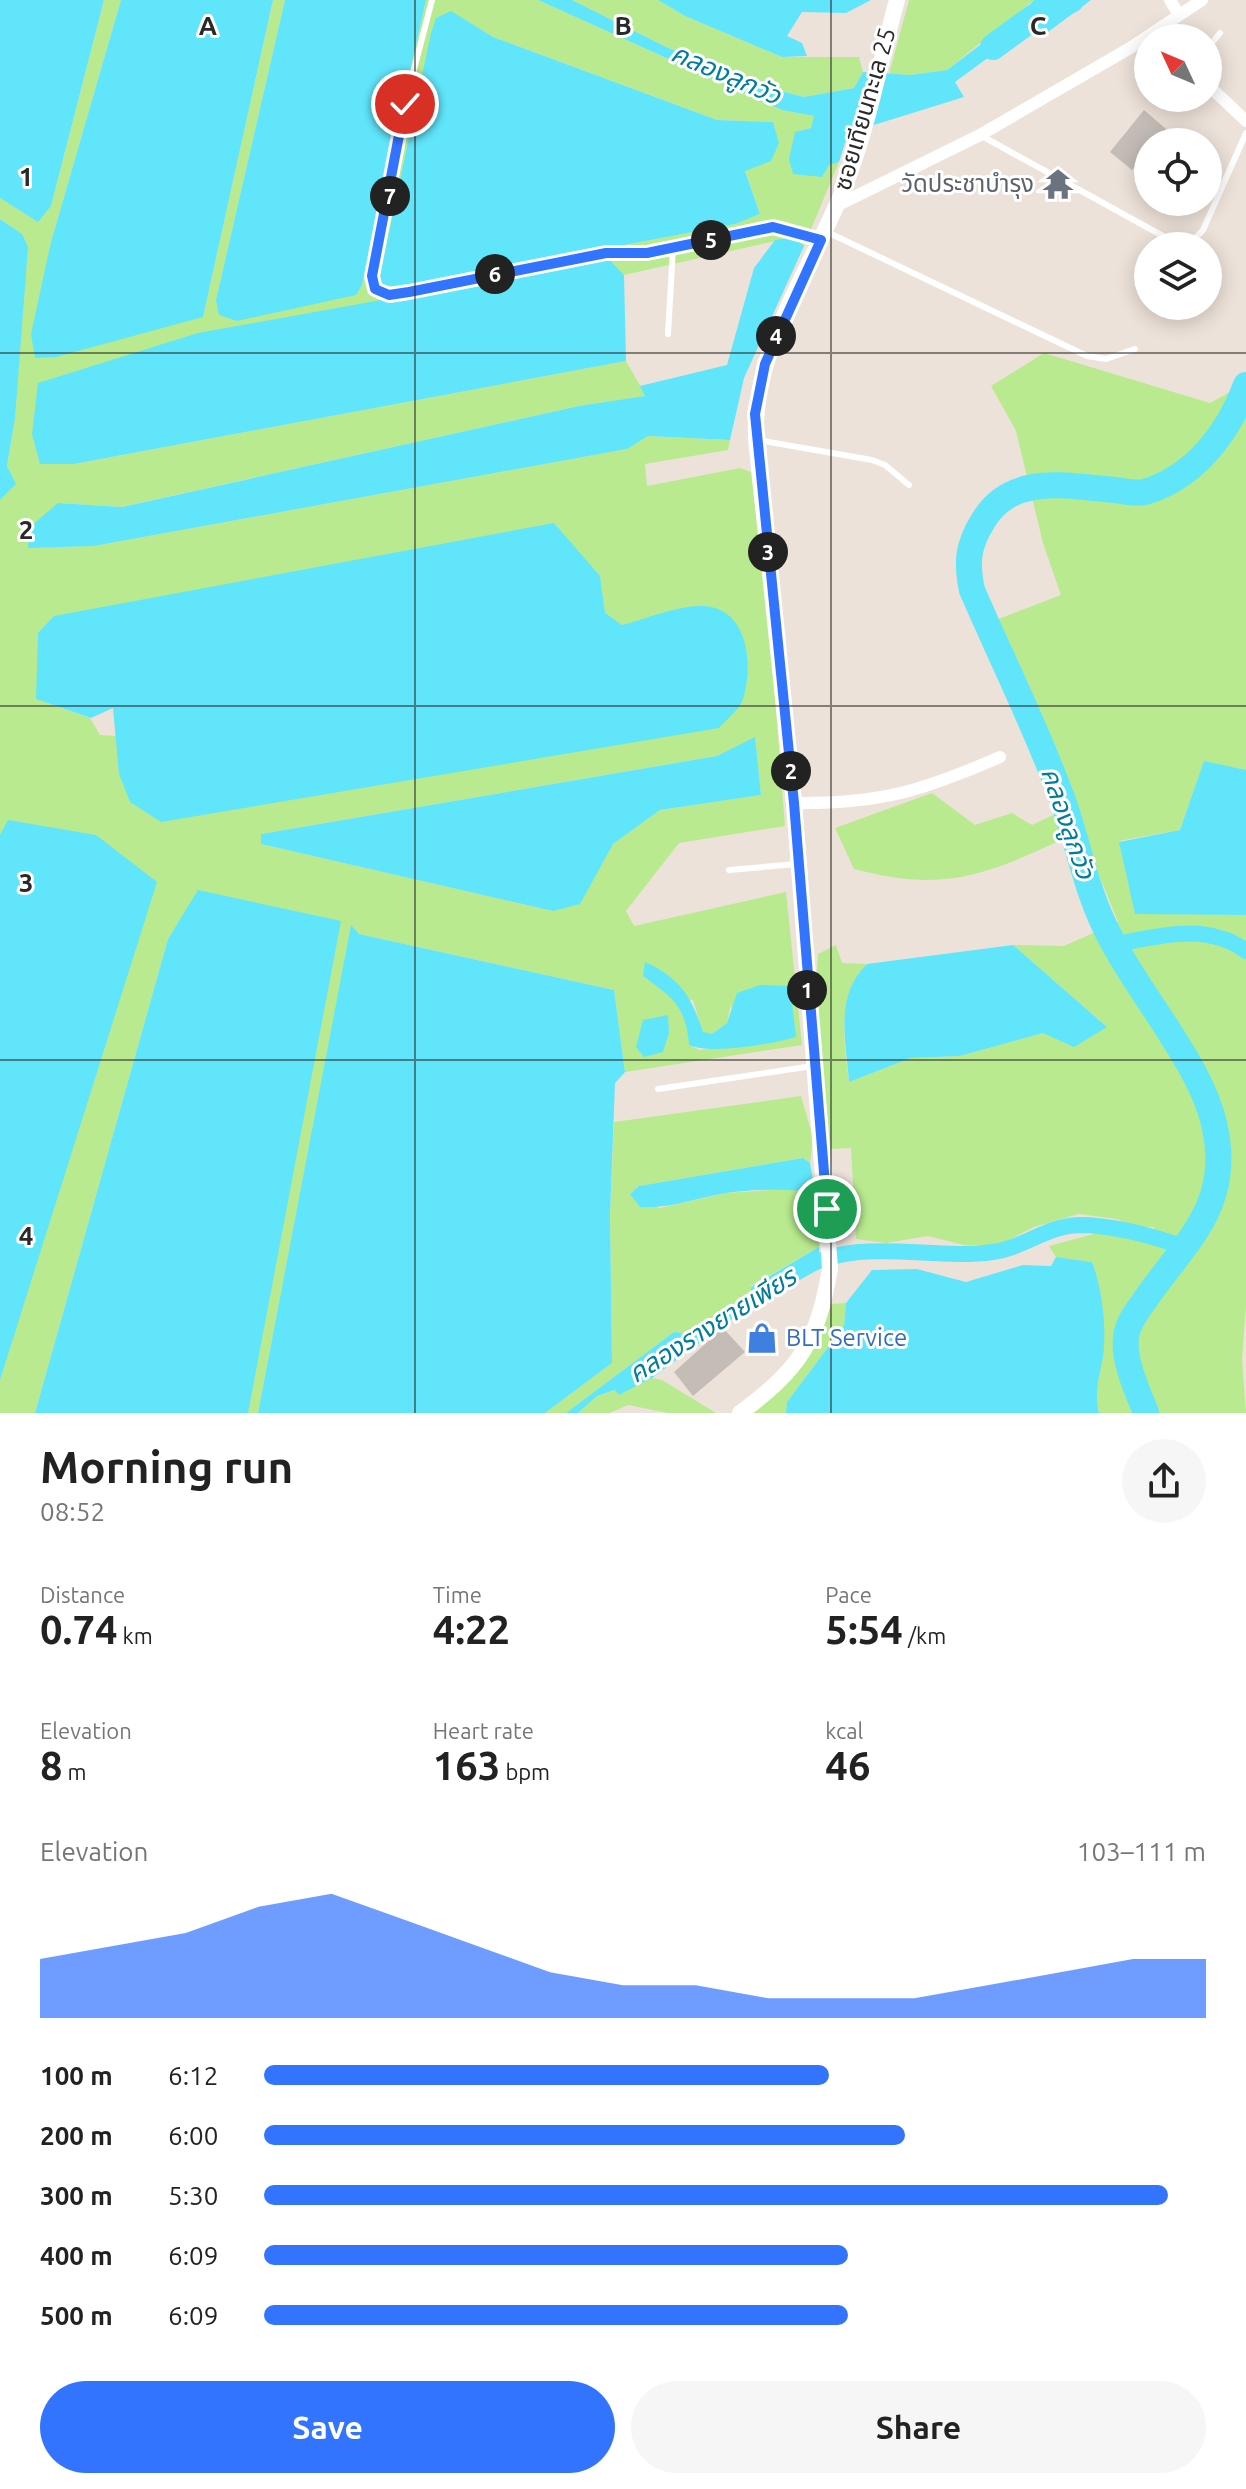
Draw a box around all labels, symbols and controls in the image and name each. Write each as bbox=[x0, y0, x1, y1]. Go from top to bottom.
text: A bbox=[199, 11, 218, 40]
text: B bbox=[614, 11, 632, 40]
text: C bbox=[1030, 11, 1047, 40]
street label: ซอยเทียนทะเล 25 bbox=[828, 24, 901, 193]
north arrow bbox=[1134, 24, 1222, 112]
map controls bbox=[1134, 24, 1222, 320]
water label: คลองลูกวัว bbox=[666, 38, 786, 112]
pin bbox=[371, 70, 439, 138]
icon: check bbox=[383, 82, 427, 126]
button: locate bbox=[1134, 128, 1222, 216]
text: 1 bbox=[19, 162, 33, 191]
temple icon: วัดประชาบํารุง bbox=[1041, 167, 1075, 201]
place label: วัดประชาบํารุง bbox=[901, 170, 1034, 199]
pin: 7 bbox=[370, 176, 410, 216]
text: 7 bbox=[384, 183, 396, 208]
pin: 5 bbox=[691, 220, 731, 260]
text: 5 bbox=[705, 227, 717, 252]
button: layers bbox=[1134, 232, 1222, 320]
pin: 6 bbox=[475, 254, 515, 294]
text: 6 bbox=[489, 261, 501, 286]
pin: 4 bbox=[756, 316, 796, 356]
text: 4 bbox=[770, 323, 782, 348]
text: 2 bbox=[19, 515, 33, 544]
pin: 3 bbox=[748, 532, 788, 572]
text: 3 bbox=[762, 539, 774, 564]
pin: 2 bbox=[771, 751, 811, 791]
text: 2 bbox=[785, 758, 797, 783]
water label: คลองลูกวัว bbox=[1034, 763, 1101, 884]
text: 3 bbox=[19, 868, 33, 897]
pin: 1 bbox=[787, 970, 827, 1010]
text: 1 bbox=[801, 977, 813, 1002]
pin bbox=[793, 1175, 861, 1243]
icon: arrive bbox=[805, 1187, 849, 1231]
text: 4 bbox=[19, 1221, 33, 1250]
water label: คลองรางยายเพียร bbox=[623, 1260, 803, 1388]
shop icon: BLT Service bbox=[745, 1321, 779, 1355]
place label: BLT Service bbox=[786, 1324, 907, 1351]
button: share bbox=[1122, 1439, 1206, 1523]
text: Morning run bbox=[40, 1442, 293, 1491]
text: 08:52 bbox=[40, 1497, 105, 1526]
text: Distance bbox=[40, 1582, 125, 1607]
text: Time bbox=[433, 1582, 482, 1607]
text: Pace bbox=[825, 1582, 872, 1607]
text: 0.74 bbox=[40, 1607, 118, 1652]
text: 4:22 bbox=[433, 1607, 510, 1652]
text: 5:54 bbox=[825, 1607, 903, 1652]
text: km bbox=[118, 1623, 153, 1648]
text: /km bbox=[903, 1623, 946, 1648]
text: Elevation bbox=[40, 1718, 132, 1743]
text: Heart rate bbox=[433, 1718, 534, 1743]
text: kcal bbox=[825, 1718, 863, 1743]
text: 8 bbox=[40, 1743, 63, 1788]
text: 163 bbox=[433, 1743, 500, 1788]
text: 46 bbox=[825, 1743, 870, 1788]
text: m bbox=[63, 1759, 87, 1784]
text: bpm bbox=[500, 1759, 550, 1784]
text: Elevation bbox=[40, 1837, 148, 1866]
text: 103–111 m bbox=[1077, 1837, 1206, 1866]
text: 100 m bbox=[40, 2061, 113, 2090]
text: 6:12 bbox=[168, 2061, 218, 2090]
text: 200 m bbox=[40, 2121, 113, 2150]
text: 6:00 bbox=[168, 2121, 218, 2150]
text: 300 m bbox=[40, 2181, 113, 2210]
text: 5:30 bbox=[168, 2181, 218, 2210]
text: 400 m bbox=[40, 2241, 113, 2270]
text: 6:09 bbox=[168, 2241, 218, 2270]
text: 500 m bbox=[40, 2301, 113, 2330]
text: 6:09 bbox=[168, 2301, 218, 2330]
button: Save bbox=[40, 2381, 615, 2473]
button: Share bbox=[631, 2381, 1206, 2473]

